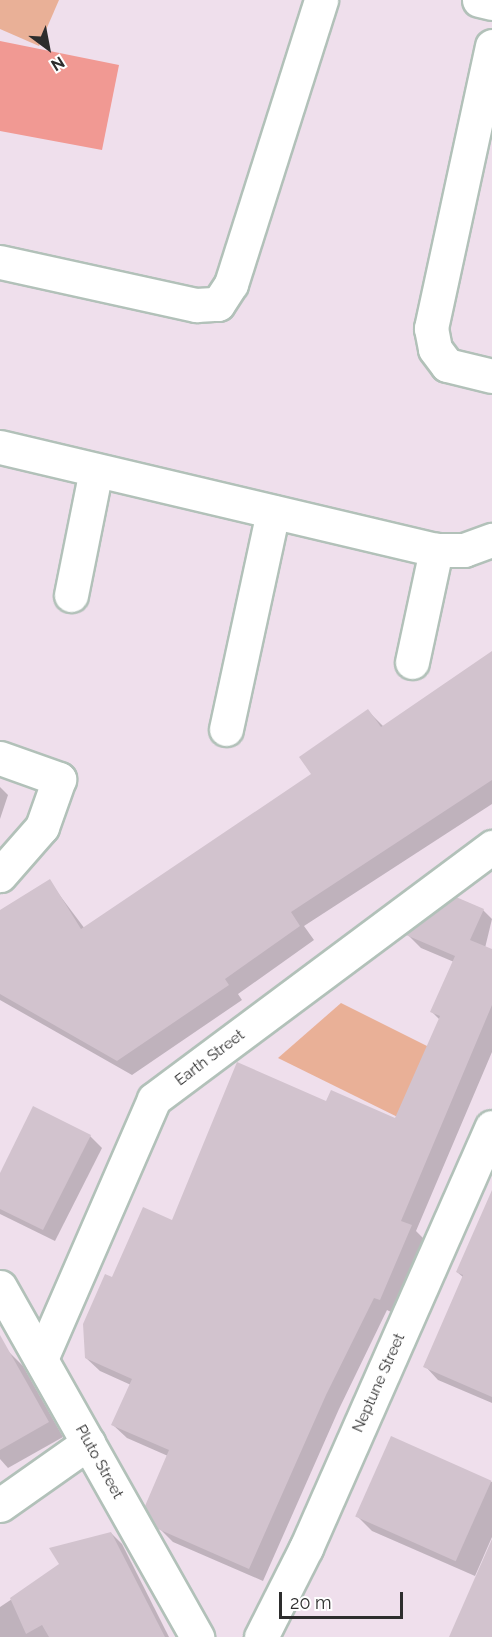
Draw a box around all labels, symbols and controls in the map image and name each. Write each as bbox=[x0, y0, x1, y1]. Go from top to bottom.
north arrow bbox=[18, 18, 78, 78]
text: N bbox=[48, 52, 68, 75]
street label: Earth Street bbox=[172, 1026, 248, 1090]
street label: Neptune Street bbox=[349, 1331, 409, 1435]
street label: Pluto Street bbox=[71, 1422, 127, 1502]
scale bar bbox=[282, 1580, 406, 1618]
text: 20 m bbox=[290, 1592, 332, 1613]

